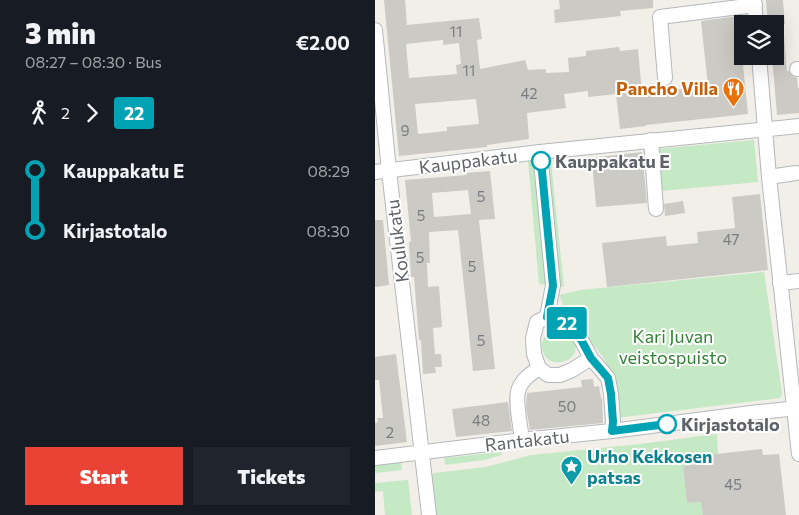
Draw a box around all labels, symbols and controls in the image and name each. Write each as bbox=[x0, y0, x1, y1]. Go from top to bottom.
map controls bbox=[734, 15, 784, 65]
button: layers bbox=[734, 15, 784, 65]
text: 3 min bbox=[25, 16, 96, 50]
house number: 11 bbox=[450, 22, 462, 40]
text: €2.00 bbox=[296, 31, 350, 54]
text: 08:27 – 08:30 · Bus bbox=[25, 52, 162, 71]
house number: 11 bbox=[463, 61, 475, 79]
restaurant icon: Pancho Villa bbox=[722, 76, 746, 107]
place label: Pancho Villa bbox=[616, 77, 718, 99]
house number: 42 bbox=[520, 84, 538, 102]
icon: walk bbox=[25, 99, 53, 127]
icon: forward bbox=[78, 99, 106, 127]
text: 22 bbox=[124, 102, 144, 124]
text: 2 bbox=[61, 103, 70, 122]
house number: 9 bbox=[400, 121, 410, 139]
street label: Kauppakatu bbox=[418, 144, 518, 178]
place label: Kauppakatu E bbox=[555, 150, 670, 172]
marker: Kauppakatu E bbox=[531, 151, 551, 171]
text: Kauppakatu E bbox=[63, 159, 184, 182]
text: 08:29 bbox=[308, 161, 350, 180]
house number: 5 bbox=[477, 187, 485, 205]
street label: Koulukatu bbox=[381, 198, 413, 284]
house number: 5 bbox=[417, 206, 425, 224]
text: Kirjastotalo bbox=[63, 219, 167, 242]
text: 08:30 bbox=[307, 221, 350, 240]
house number: 47 bbox=[723, 230, 739, 248]
house number: 5 bbox=[416, 248, 424, 266]
house number: 5 bbox=[468, 257, 476, 275]
line badge: 22 bbox=[545, 307, 589, 339]
text: 22 bbox=[557, 312, 577, 334]
park label: Kari Juvan veistospuisto bbox=[619, 325, 727, 368]
house number: 5 bbox=[477, 331, 485, 349]
house number: 50 bbox=[558, 397, 576, 415]
house number: 48 bbox=[472, 411, 490, 429]
place label: Kirjastotalo bbox=[681, 413, 780, 435]
marker: Kirjastotalo bbox=[657, 414, 677, 434]
house number: 2 bbox=[386, 423, 394, 441]
street label: Rantakatu bbox=[484, 425, 570, 455]
place label: Urho Kekkosen patsas bbox=[587, 445, 712, 488]
button: Start bbox=[25, 447, 183, 505]
button: Tickets bbox=[193, 447, 350, 505]
place icon: Urho Kekkosen patsas bbox=[559, 454, 583, 485]
house number: 45 bbox=[724, 475, 742, 493]

